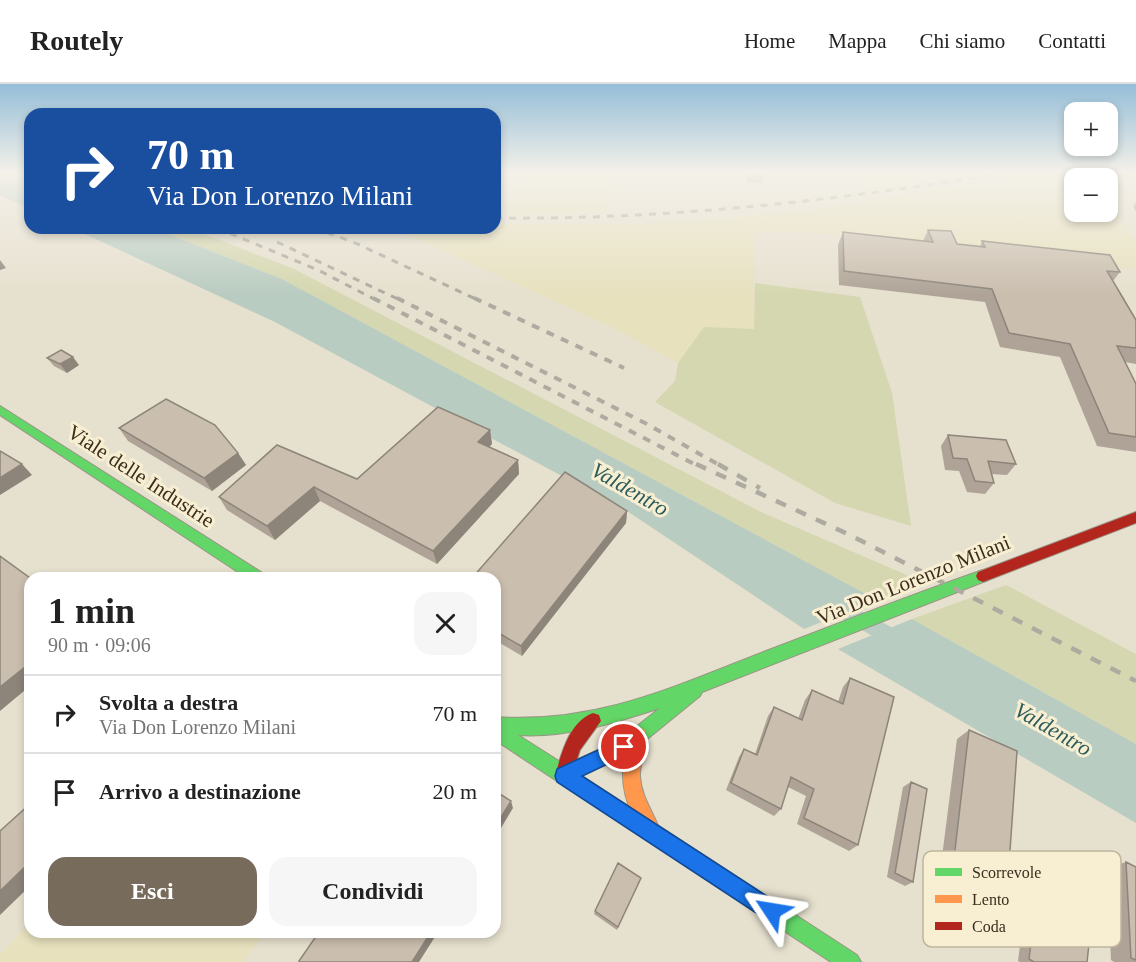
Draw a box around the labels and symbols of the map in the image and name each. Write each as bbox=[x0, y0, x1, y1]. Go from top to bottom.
street label: Viale delle Industrie bbox=[63, 420, 219, 532]
water label: Valdentro bbox=[587, 457, 673, 521]
street label: Via Don Lorenzo Milani bbox=[813, 530, 1014, 630]
water label: Valdentro bbox=[1010, 697, 1096, 761]
pin bbox=[598, 721, 649, 772]
legend bbox=[923, 851, 1121, 947]
text: Scorrevole bbox=[972, 864, 1041, 881]
position arrow bbox=[740, 879, 804, 943]
text: Lento bbox=[972, 891, 1009, 908]
text: Coda bbox=[972, 918, 1006, 935]

